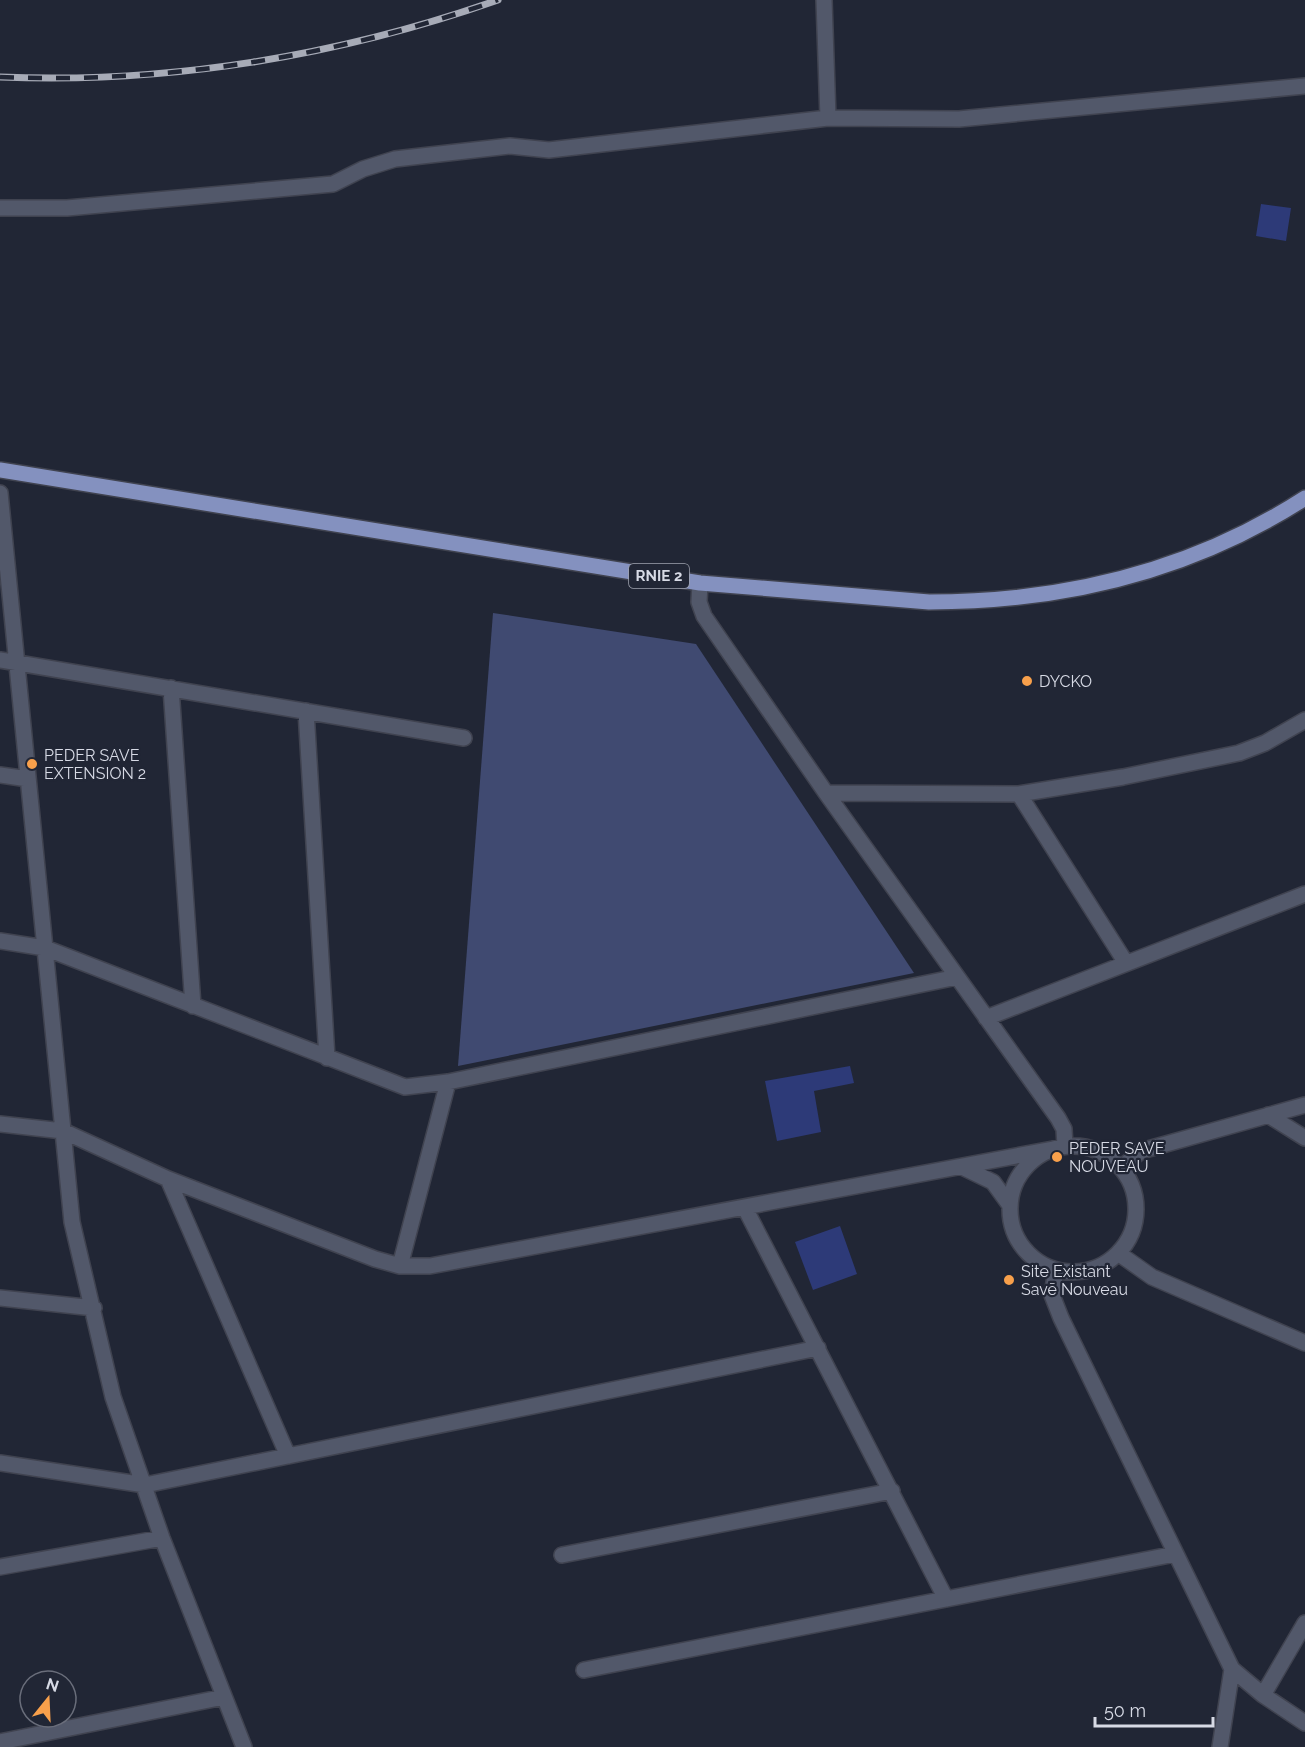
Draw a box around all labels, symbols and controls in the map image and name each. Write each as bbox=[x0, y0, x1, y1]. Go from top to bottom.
road number: RNIE 2 bbox=[629, 564, 689, 588]
place label: DYCKO bbox=[1039, 672, 1092, 691]
marker: DYCKO bbox=[1020, 674, 1034, 688]
place label: PEDER SAVE EXTENSION 2 bbox=[44, 746, 146, 783]
marker: PEDER SAVE EXTENSION 2 bbox=[25, 757, 39, 771]
place label: PEDER SAVE NOUVEAU bbox=[1069, 1139, 1165, 1176]
marker: PEDER SAVE NOUVEAU bbox=[1050, 1150, 1064, 1164]
place label: Site Existant Savē Nouveau bbox=[1021, 1262, 1128, 1299]
marker: Site Existant Savē Nouveau bbox=[1002, 1273, 1016, 1287]
north arrow bbox=[18, 1669, 78, 1729]
text: N bbox=[44, 1674, 61, 1696]
scale bar bbox=[1095, 1690, 1214, 1728]
text: 50 m bbox=[1104, 1700, 1146, 1721]

